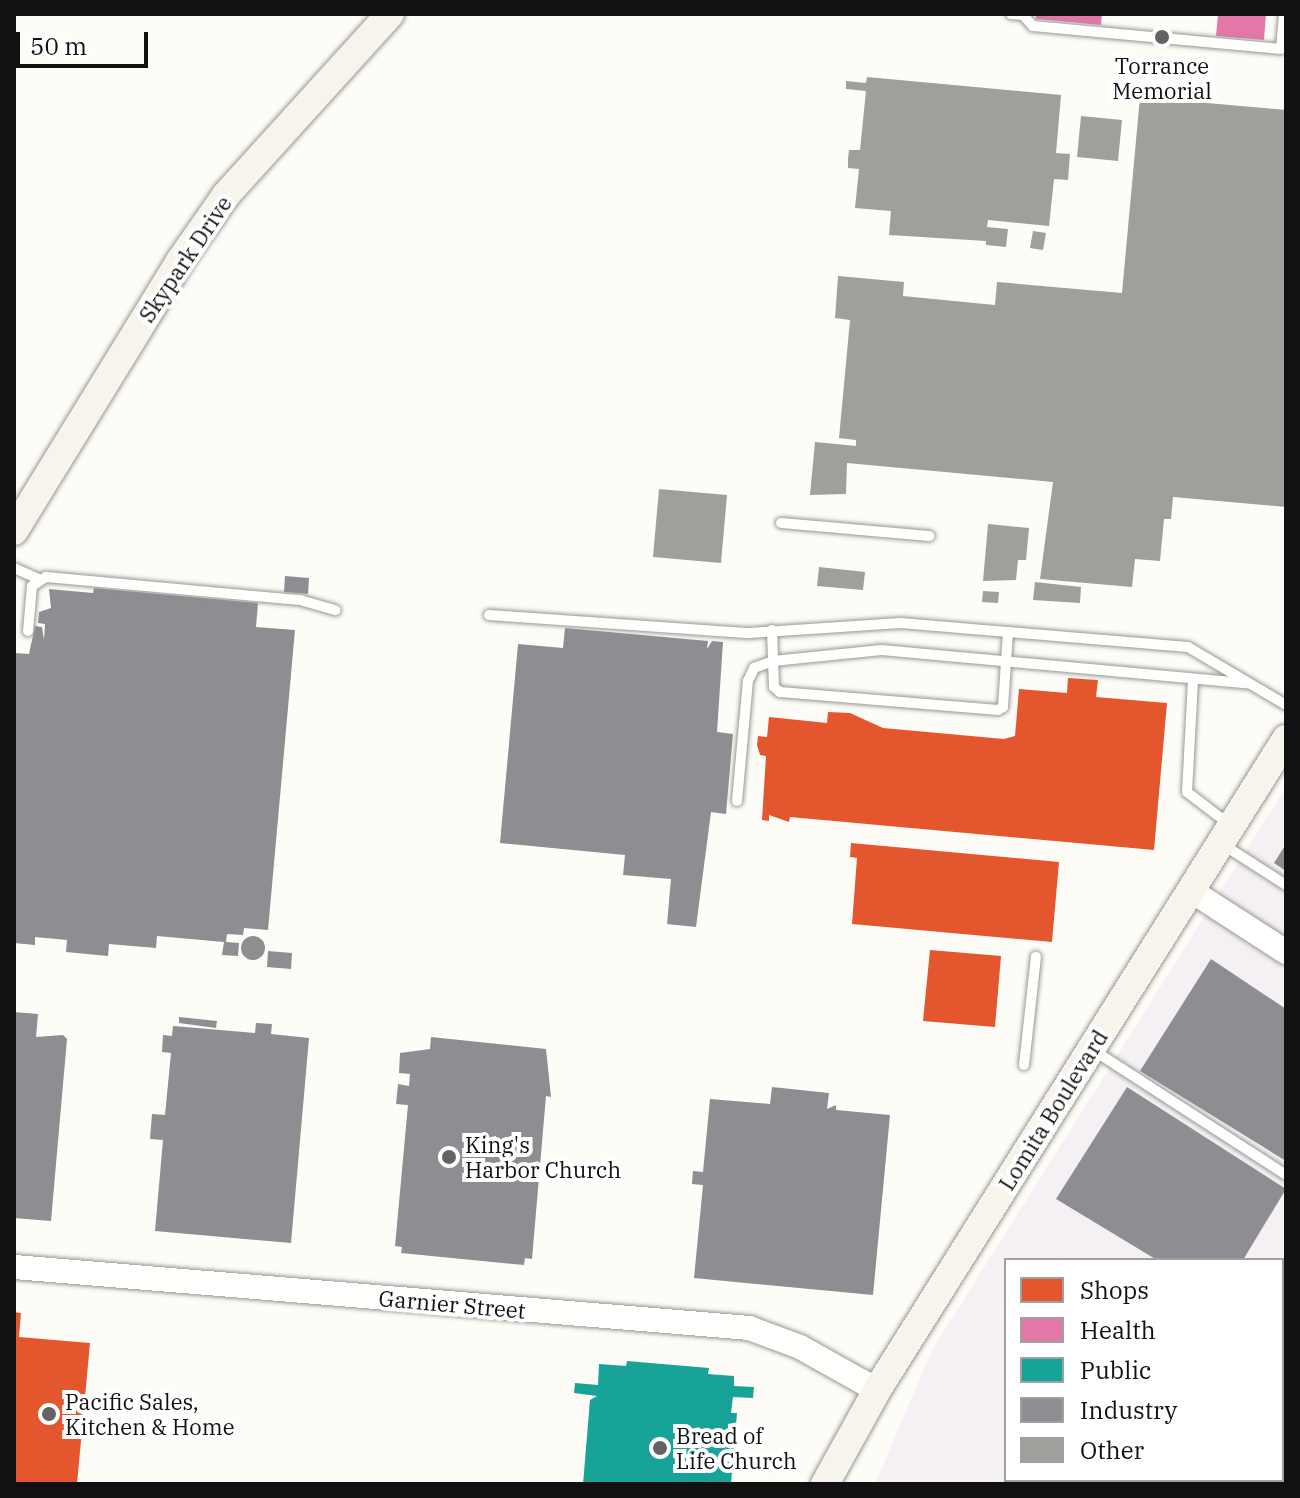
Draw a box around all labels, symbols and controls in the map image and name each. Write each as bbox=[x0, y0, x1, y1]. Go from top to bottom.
scale bar bbox=[20, 16, 152, 66]
marker: Torrance Memorial bbox=[1151, 26, 1173, 48]
text: 50 m bbox=[30, 30, 87, 62]
place label: Torrance Memorial bbox=[1112, 52, 1212, 104]
street label: Skypark Drive bbox=[133, 191, 237, 327]
street label: Lomita Boulevard bbox=[993, 1025, 1113, 1195]
place label: King's Harbor Church bbox=[465, 1131, 621, 1182]
marker: King's Harbor Church bbox=[440, 1148, 458, 1166]
legend bbox=[1004, 1258, 1284, 1482]
text: Shops bbox=[1080, 1274, 1149, 1306]
street label: Garnier Street bbox=[377, 1284, 527, 1324]
text: Health bbox=[1080, 1314, 1156, 1346]
text: Public bbox=[1080, 1354, 1151, 1386]
place label: Pacific Sales, Kitchen & Home bbox=[65, 1388, 234, 1440]
text: Industry bbox=[1080, 1394, 1177, 1426]
marker: Pacific Sales, Kitchen & Home bbox=[40, 1405, 58, 1423]
place label: Bread of Life Church bbox=[676, 1422, 797, 1474]
text: Other bbox=[1080, 1434, 1144, 1466]
marker: Bread of Life Church bbox=[651, 1439, 669, 1457]

